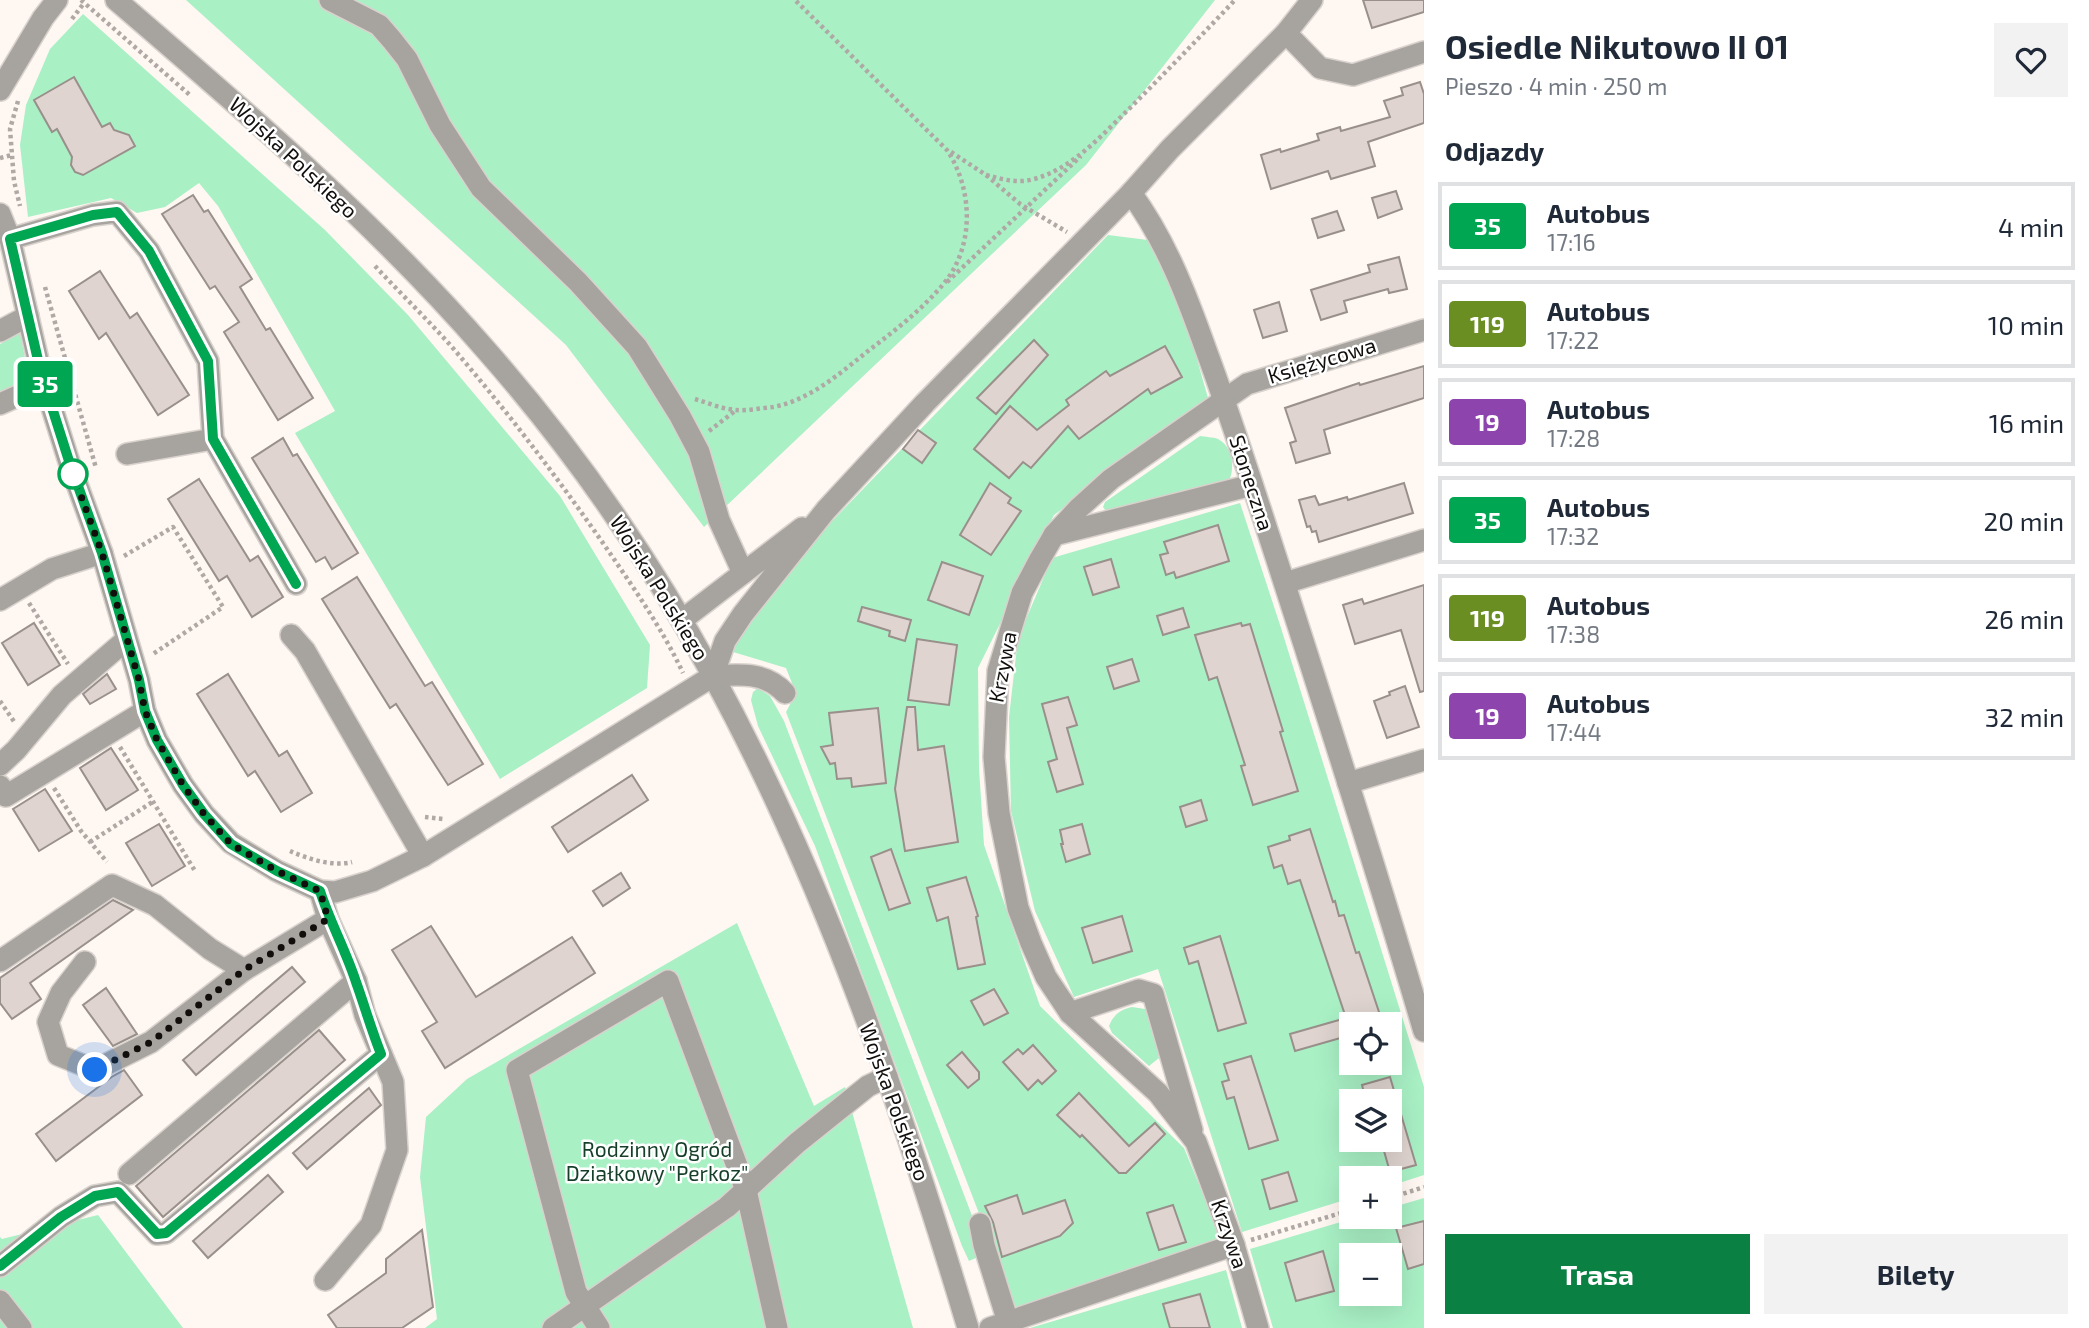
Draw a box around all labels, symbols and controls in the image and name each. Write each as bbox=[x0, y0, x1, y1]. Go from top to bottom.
button: heart bbox=[1994, 23, 2068, 97]
text: Osiedle Nikutowo II 01 bbox=[1445, 26, 1789, 66]
text: Pieszo · 4 min · 250 m bbox=[1445, 72, 1667, 100]
street label: Wojska Polskiego bbox=[224, 91, 363, 223]
text: Odjazdy bbox=[1445, 135, 1544, 166]
text: Autobus bbox=[1547, 197, 1650, 228]
text: 35 bbox=[1474, 211, 1501, 240]
text: 4 min bbox=[1998, 211, 2064, 242]
text: 17:16 bbox=[1547, 228, 1596, 256]
text: Autobus bbox=[1547, 295, 1650, 326]
text: 119 bbox=[1470, 309, 1505, 338]
text: 10 min bbox=[1988, 309, 2064, 340]
text: 17:22 bbox=[1547, 326, 1599, 354]
street label: Księżycowa bbox=[1264, 331, 1379, 388]
line badge: 35 bbox=[14, 361, 76, 407]
text: 35 bbox=[32, 369, 58, 398]
text: Autobus bbox=[1547, 393, 1650, 424]
text: 19 bbox=[1475, 407, 1500, 436]
text: 16 min bbox=[1989, 407, 2064, 438]
text: 17:28 bbox=[1547, 424, 1600, 452]
street label: Słoneczna bbox=[1225, 432, 1280, 533]
unlabelled marker bbox=[58, 459, 88, 489]
text: Autobus bbox=[1547, 491, 1650, 522]
text: 35 bbox=[1474, 505, 1501, 534]
text: 20 min bbox=[1984, 505, 2064, 536]
street label: Wojska Polskiego bbox=[605, 510, 715, 665]
text: 17:32 bbox=[1547, 522, 1599, 550]
text: Autobus bbox=[1547, 589, 1650, 620]
text: 119 bbox=[1470, 603, 1505, 632]
text: 26 min bbox=[1984, 603, 2064, 634]
text: 17:38 bbox=[1547, 620, 1600, 648]
street label: Krzywa bbox=[982, 629, 1021, 704]
text: Autobus bbox=[1547, 687, 1650, 718]
text: 19 bbox=[1475, 701, 1500, 730]
text: 32 min bbox=[1985, 701, 2064, 732]
text: 17:44 bbox=[1547, 718, 1602, 746]
map controls bbox=[1339, 1012, 1402, 1306]
button: locate bbox=[1339, 1012, 1402, 1075]
street label: Wojska Polskiego bbox=[854, 1019, 936, 1184]
your location bbox=[77, 1052, 112, 1087]
button: layers bbox=[1339, 1089, 1402, 1152]
park label: Rodzinny Ogród Działkowy "Perkoz" bbox=[566, 1136, 748, 1185]
button: + bbox=[1339, 1166, 1402, 1229]
street label: Krzywa bbox=[1207, 1196, 1254, 1271]
button: Trasa bbox=[1445, 1234, 1750, 1314]
button: Bilety bbox=[1764, 1234, 2068, 1314]
button: − bbox=[1339, 1243, 1402, 1306]

